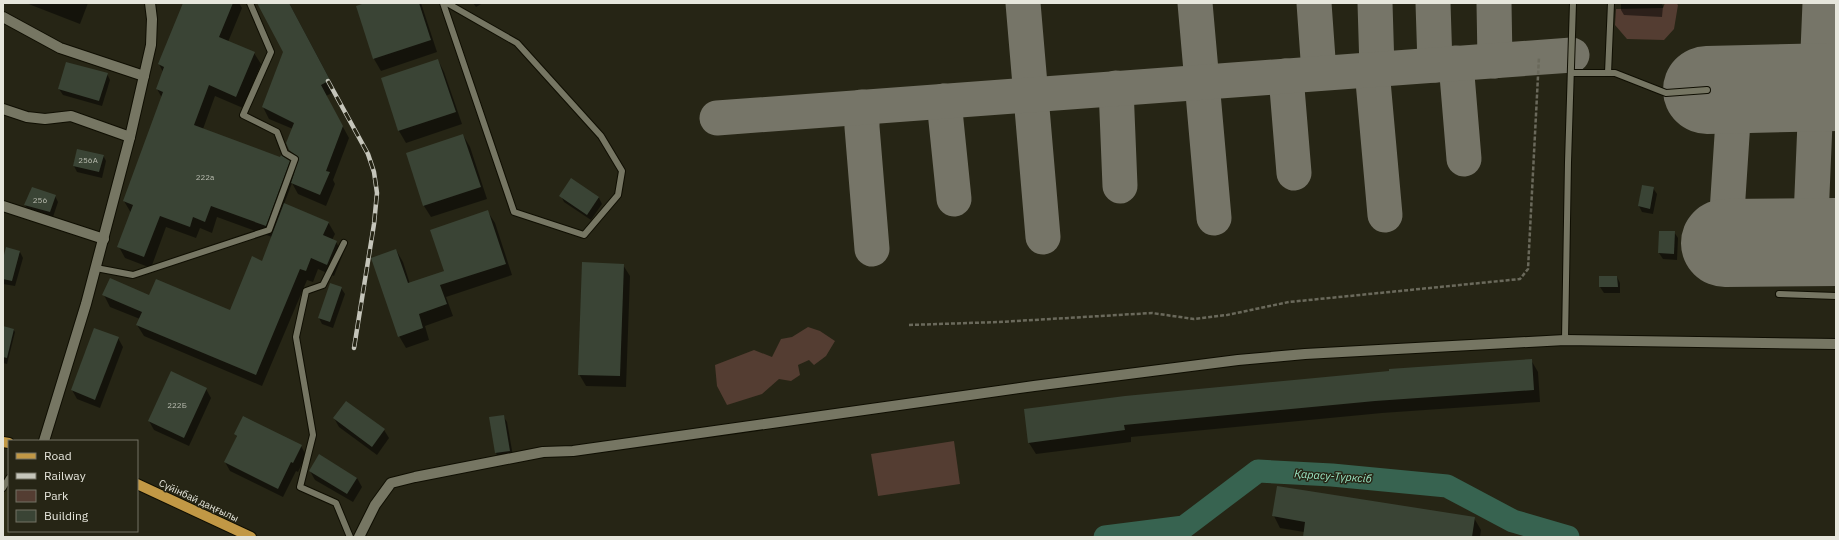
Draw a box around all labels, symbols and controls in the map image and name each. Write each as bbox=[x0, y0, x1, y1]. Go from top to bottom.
house number: 256А bbox=[78, 155, 98, 165]
house number: 222а bbox=[196, 172, 215, 182]
house number: 256 bbox=[33, 195, 47, 205]
house number: 222Б bbox=[167, 400, 187, 410]
legend bbox=[8, 440, 138, 532]
text: Road bbox=[44, 448, 72, 463]
water label: Қарасу-Түрксіб bbox=[1294, 466, 1373, 486]
text: Railway bbox=[44, 468, 86, 483]
street label: Сүйінбай даңғылы bbox=[157, 476, 241, 525]
text: Park bbox=[44, 488, 69, 503]
text: Building bbox=[44, 508, 89, 523]

